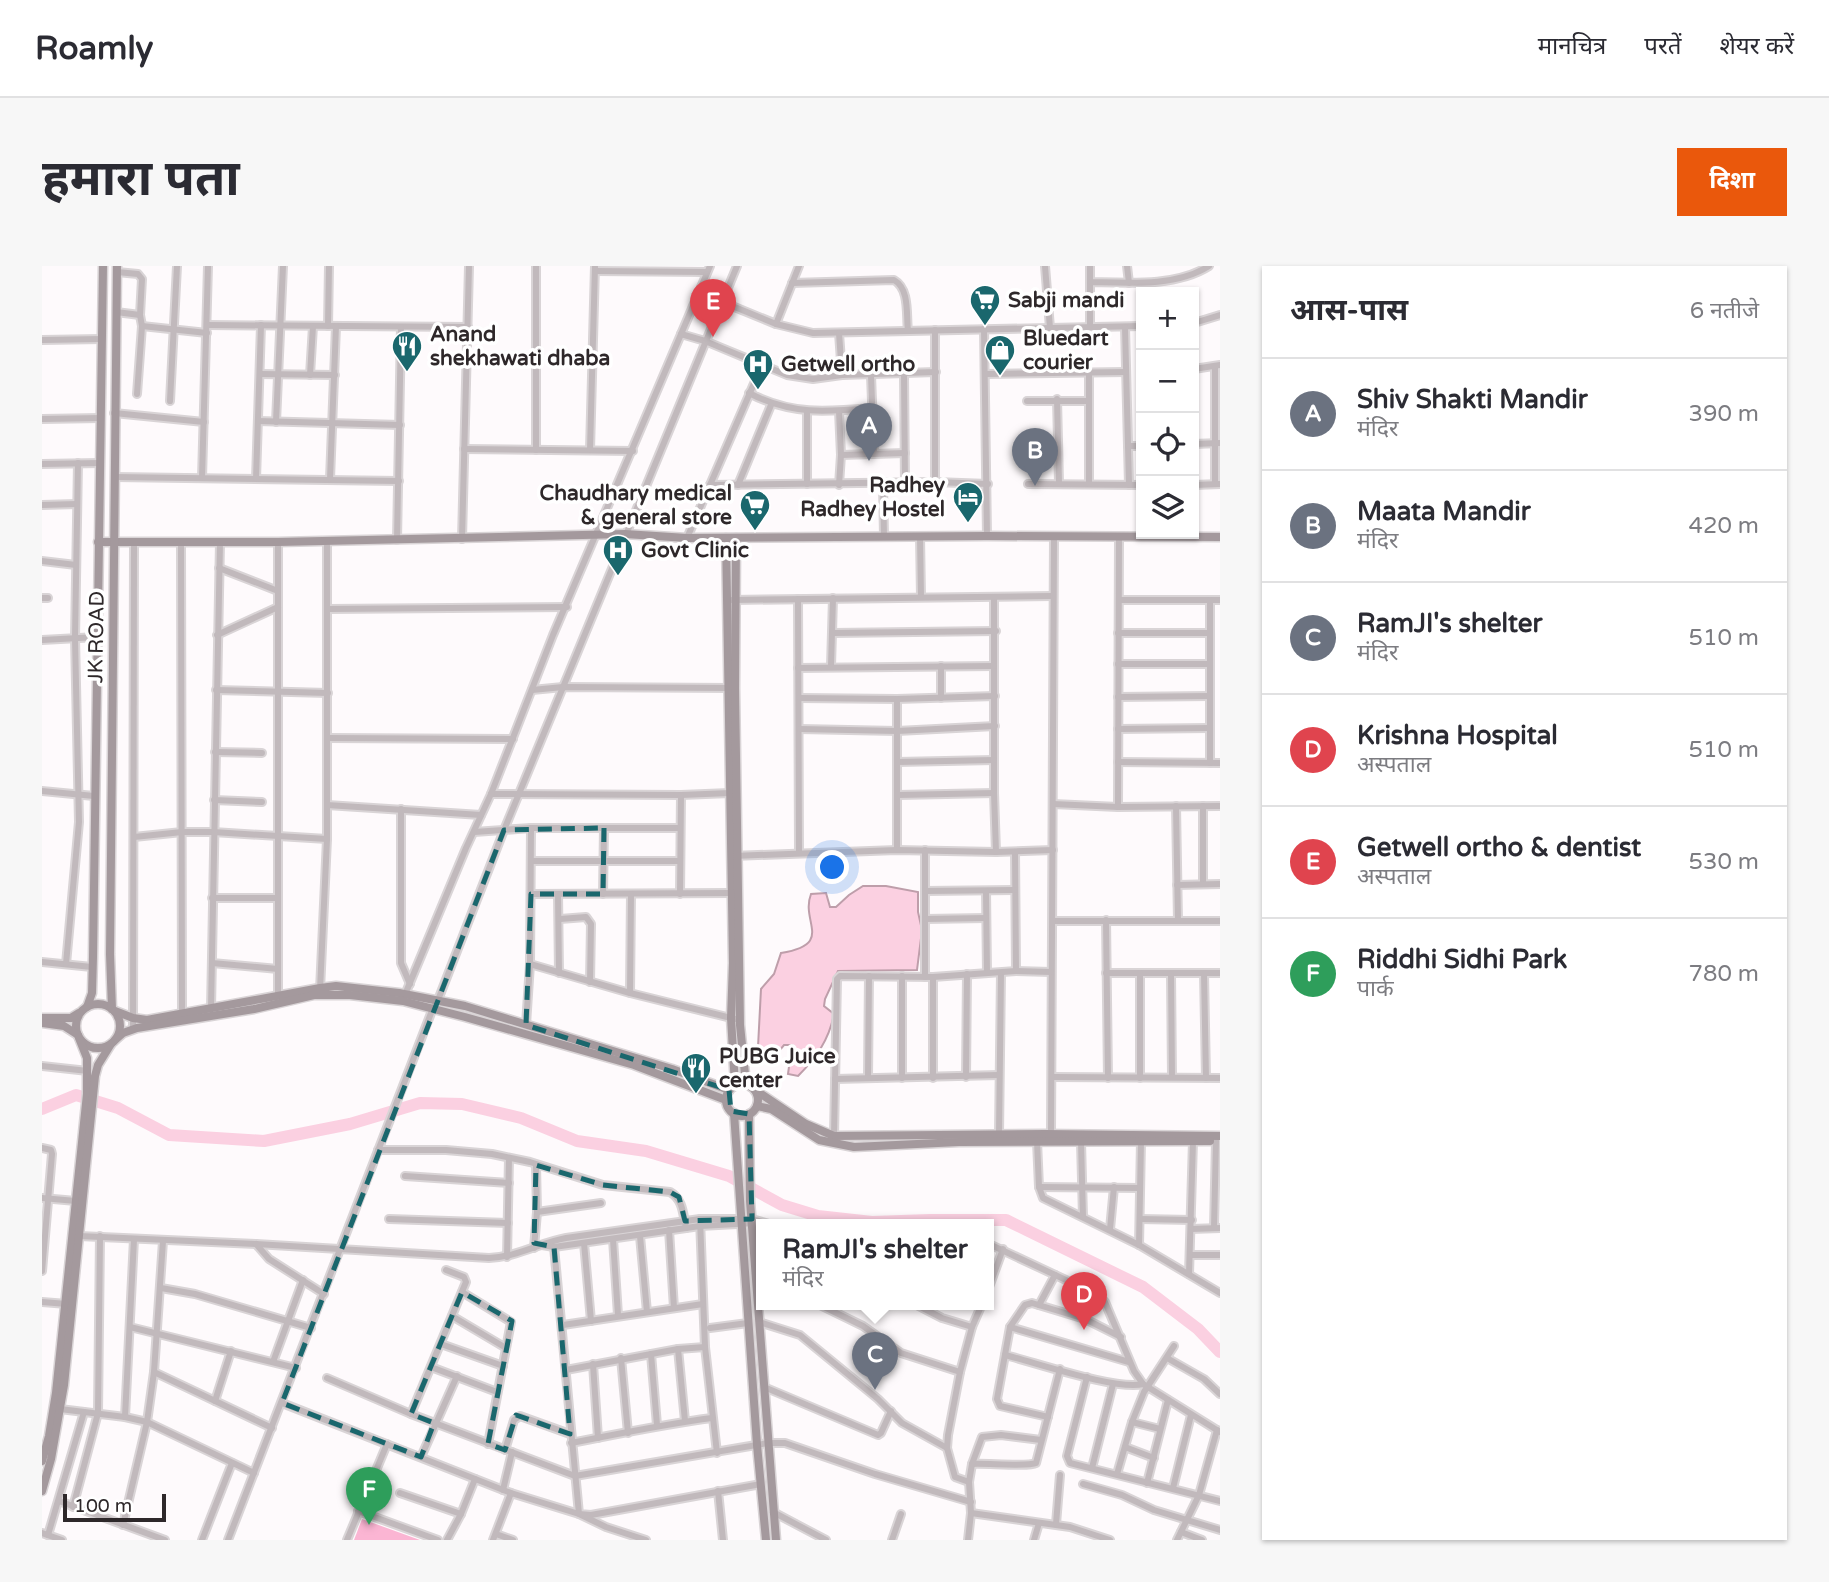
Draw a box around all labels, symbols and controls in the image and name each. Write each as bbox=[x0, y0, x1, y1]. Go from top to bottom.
text: Roamly bbox=[35, 29, 153, 68]
text: मानचित्र bbox=[1538, 32, 1606, 61]
text: परतें bbox=[1644, 32, 1681, 61]
text: शेयर करें bbox=[1719, 32, 1794, 61]
button: दिशा bbox=[1677, 148, 1787, 216]
text: हमारा पता bbox=[42, 150, 240, 209]
pin: E bbox=[690, 279, 736, 337]
supermarket icon: Sabji mandi bbox=[968, 283, 1002, 327]
map controls bbox=[1136, 287, 1199, 539]
button: + bbox=[1136, 287, 1199, 350]
place label: Sabji mandi bbox=[1008, 288, 1124, 313]
text: आस-पास bbox=[1290, 292, 1408, 329]
text: 6 नतीजे bbox=[1690, 297, 1759, 325]
place label: Anand shekhawati dhaba bbox=[430, 322, 610, 371]
place label: Bluedart courier bbox=[1023, 326, 1108, 375]
restaurant icon: Anand shekhawati dhaba bbox=[390, 329, 424, 373]
shop icon: Bluedart courier bbox=[983, 333, 1017, 377]
hospital icon: Getwell ortho bbox=[741, 347, 775, 391]
button: − bbox=[1136, 350, 1199, 413]
place label: Getwell ortho bbox=[781, 352, 916, 377]
text: Shiv Shakti Mandir bbox=[1357, 384, 1588, 415]
text: A bbox=[1304, 400, 1322, 428]
text: 390 m bbox=[1689, 400, 1759, 428]
pin: A bbox=[846, 403, 892, 461]
button: locate bbox=[1136, 413, 1199, 476]
text: मंदिर bbox=[1357, 415, 1398, 443]
pin: B bbox=[1012, 428, 1058, 486]
place label: Radhey Radhey Hostel bbox=[800, 473, 946, 522]
button: layers bbox=[1136, 476, 1199, 539]
hotel icon: Radhey Radhey Hostel bbox=[951, 480, 985, 524]
place label: Chaudhary medical & general store bbox=[540, 481, 732, 530]
supermarket icon: Chaudhary medical & general store bbox=[738, 488, 772, 532]
text: Maata Mandir bbox=[1357, 496, 1531, 527]
text: B bbox=[1305, 512, 1321, 540]
text: 420 m bbox=[1689, 512, 1759, 540]
text: मंदिर bbox=[1357, 527, 1398, 555]
hospital icon: Govt Clinic bbox=[601, 533, 635, 577]
place label: Govt Clinic bbox=[641, 538, 749, 563]
street label: JK ROAD bbox=[83, 591, 110, 683]
text: RamJI's shelter bbox=[1357, 608, 1542, 639]
text: C bbox=[1305, 624, 1321, 652]
text: 510 m bbox=[1689, 624, 1759, 652]
text: मंदिर bbox=[1357, 639, 1398, 667]
text: Krishna Hospital bbox=[1357, 720, 1558, 751]
text: D bbox=[1304, 736, 1322, 764]
text: 510 m bbox=[1689, 736, 1759, 764]
text: अस्पताल bbox=[1357, 751, 1431, 779]
text: Getwell ortho & dentist bbox=[1357, 832, 1641, 863]
text: E bbox=[1306, 848, 1320, 876]
text: 530 m bbox=[1689, 848, 1759, 876]
your location bbox=[815, 850, 849, 884]
text: अस्पताल bbox=[1357, 863, 1431, 891]
text: Riddhi Sidhi Park bbox=[1357, 944, 1567, 975]
text: F bbox=[1306, 960, 1320, 988]
text: 780 m bbox=[1689, 960, 1759, 988]
text: पार्क bbox=[1357, 975, 1394, 1003]
place label: PUBG Juice center bbox=[719, 1044, 836, 1093]
restaurant icon: PUBG Juice center bbox=[679, 1051, 713, 1095]
popup bbox=[756, 1219, 994, 1310]
text: RamJI's shelter bbox=[782, 1234, 968, 1265]
text: मंदिर bbox=[782, 1265, 824, 1293]
pin: D bbox=[1061, 1272, 1107, 1330]
pin: C bbox=[852, 1332, 898, 1390]
pin: F bbox=[346, 1467, 392, 1525]
scale bar bbox=[63, 1491, 166, 1523]
text: 100 m bbox=[74, 1495, 132, 1517]

